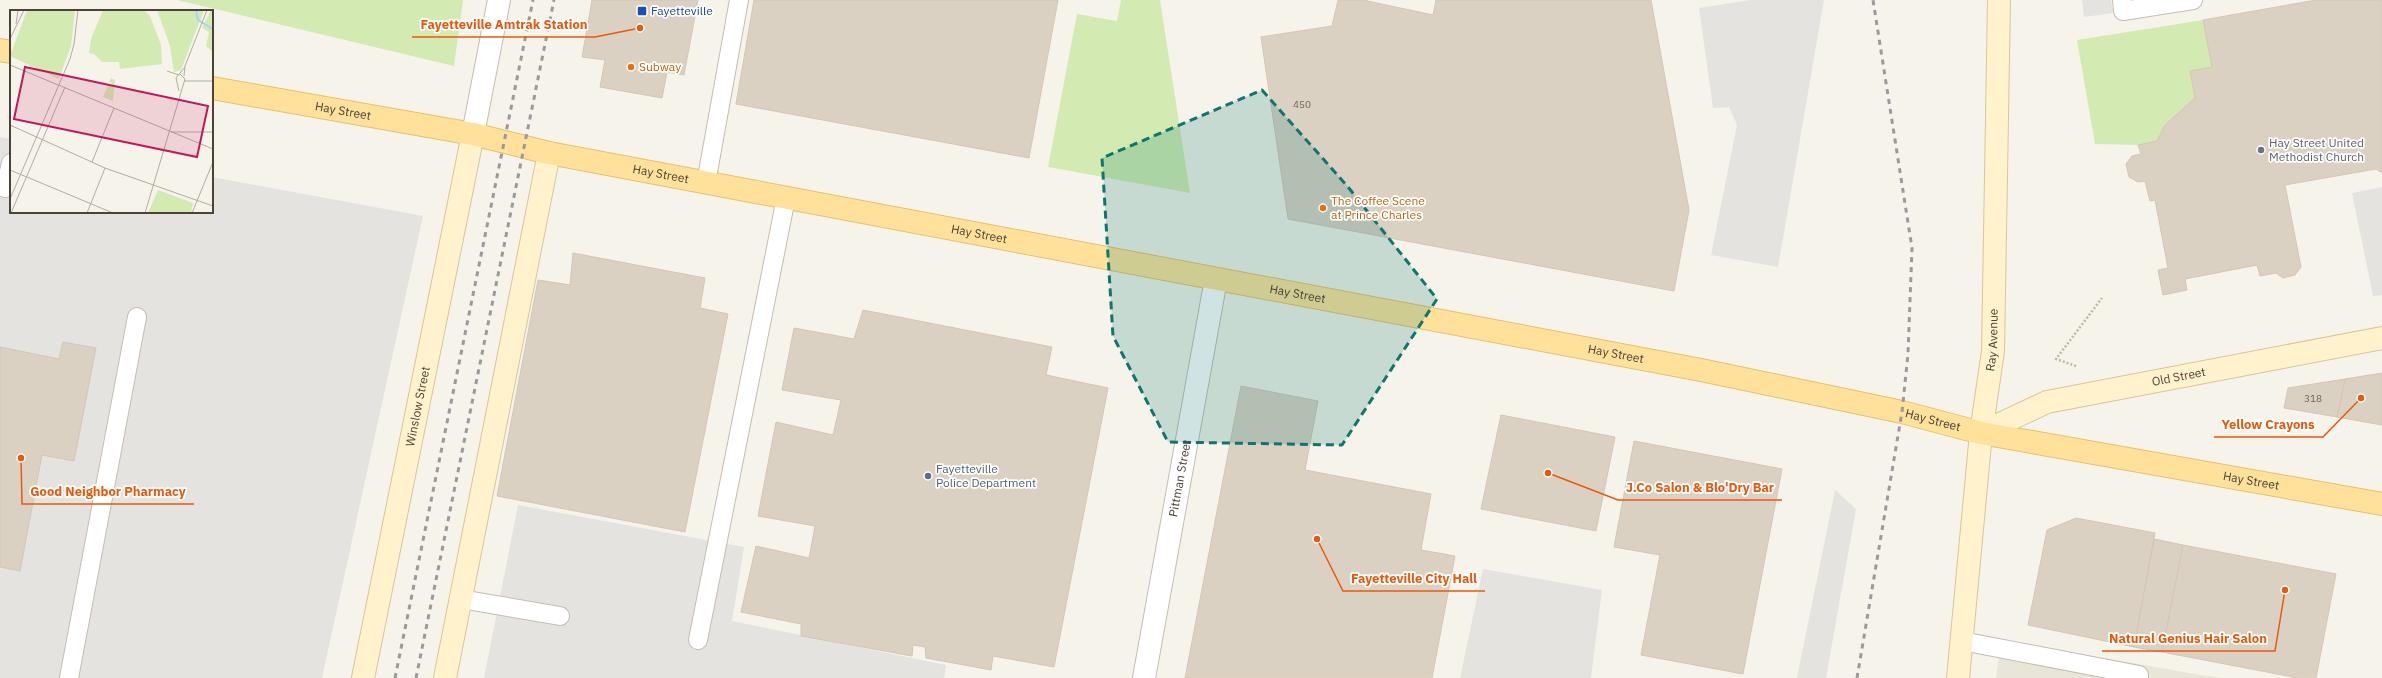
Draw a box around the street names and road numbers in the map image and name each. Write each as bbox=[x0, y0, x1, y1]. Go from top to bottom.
street label: Hay Street bbox=[314, 98, 372, 123]
street label: Hay Street bbox=[632, 161, 690, 186]
street label: Hay Street bbox=[950, 221, 1008, 246]
street label: Hay Street bbox=[1268, 281, 1327, 306]
street label: Ray Avenue bbox=[1982, 308, 2001, 372]
street label: Hay Street bbox=[1587, 341, 1645, 366]
street label: Old Street bbox=[2150, 364, 2207, 389]
street label: Winslow Street bbox=[402, 365, 433, 448]
street label: Hay Street bbox=[1904, 405, 1962, 434]
street label: Pittman Street bbox=[1165, 438, 1194, 518]
street label: Hay Street bbox=[2222, 468, 2280, 493]

